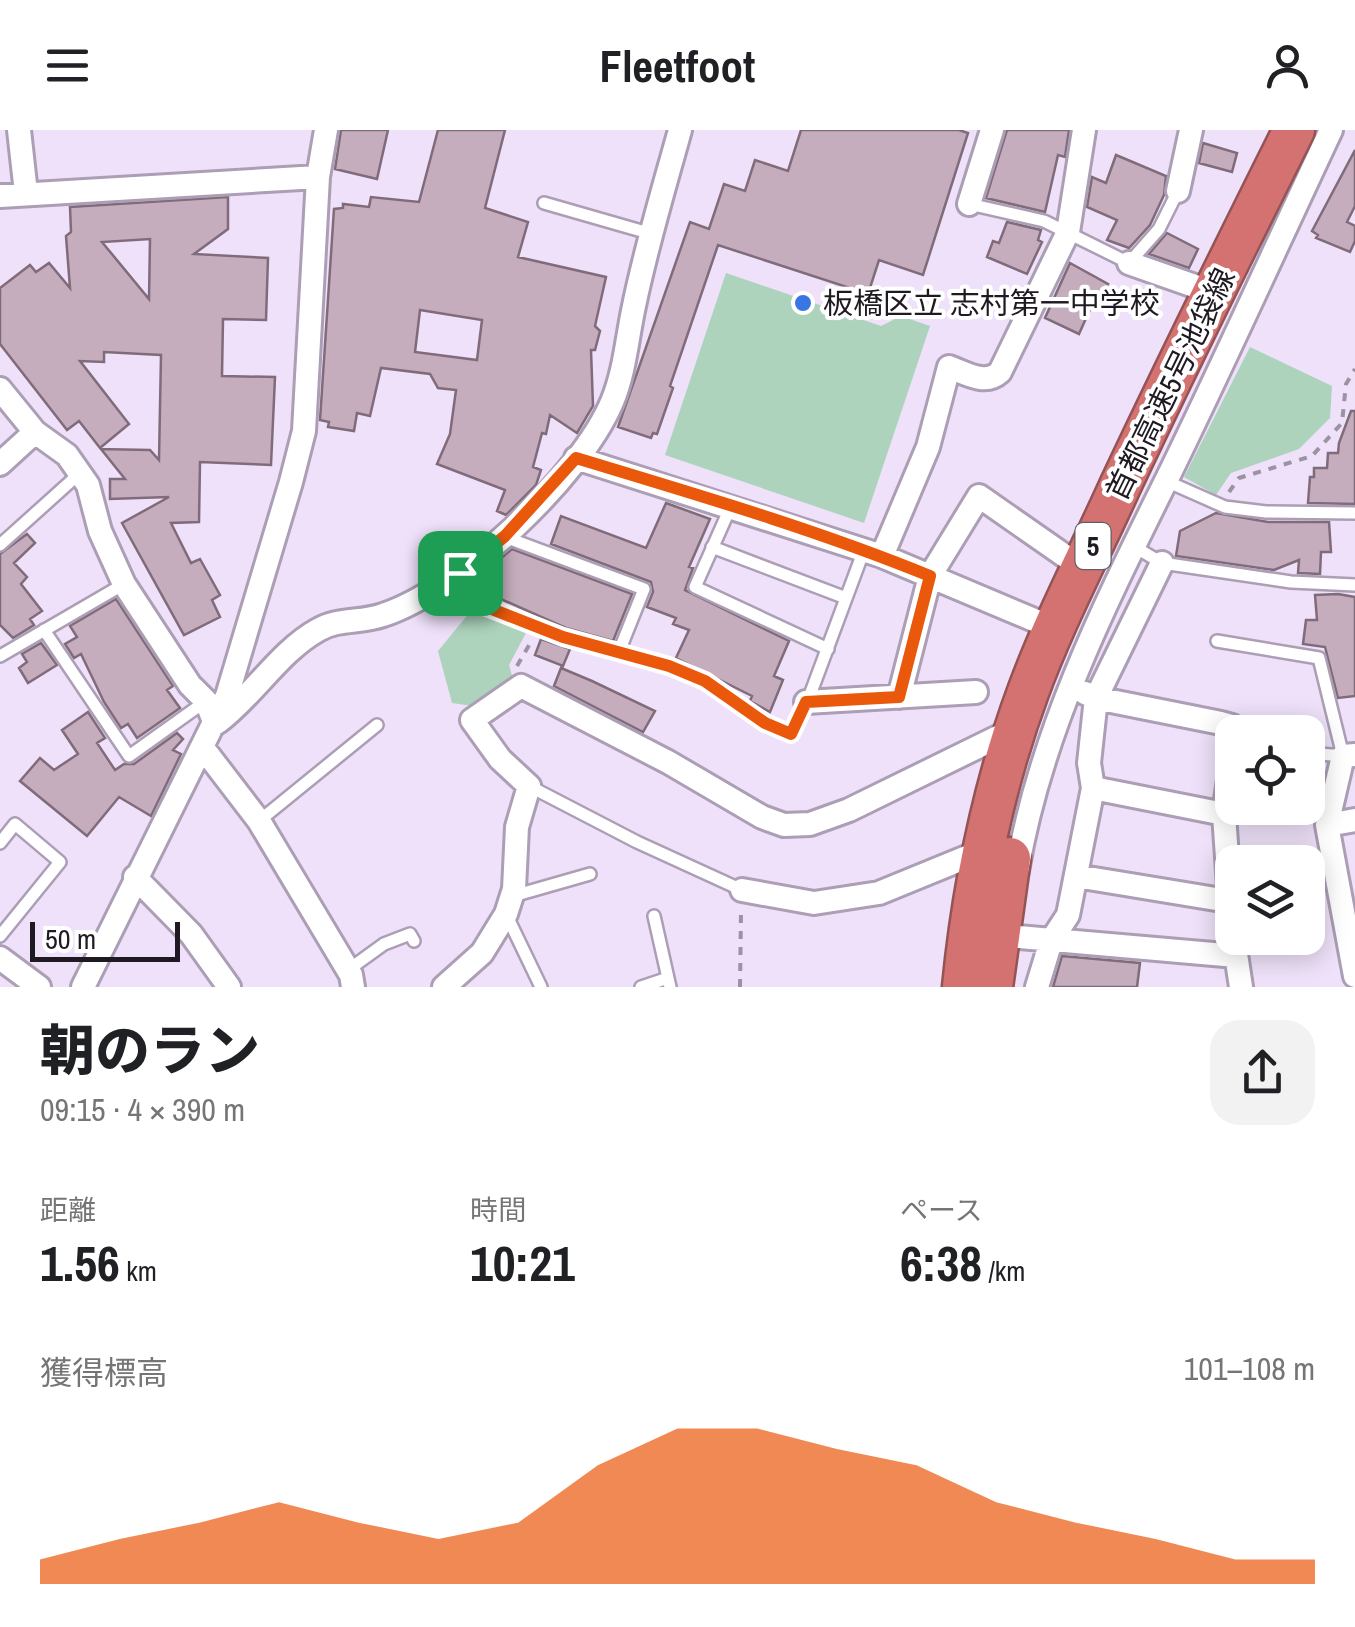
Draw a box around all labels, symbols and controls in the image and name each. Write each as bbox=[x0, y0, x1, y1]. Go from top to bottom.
text: Fleetfoot bbox=[600, 35, 755, 96]
icon: menu bbox=[40, 38, 95, 93]
icon: person bbox=[1260, 38, 1315, 93]
street label: 首都高速5号池袋線 bbox=[1096, 261, 1244, 507]
place label: 板橋区立 志村第一中学校 bbox=[823, 283, 1160, 323]
marker: 板橋区立 志村第一中学校 bbox=[792, 292, 814, 314]
road number: 5 bbox=[1076, 523, 1110, 569]
pin bbox=[418, 531, 503, 616]
icon: arrive bbox=[433, 546, 488, 601]
map controls bbox=[1215, 715, 1325, 955]
button: locate bbox=[1215, 715, 1325, 825]
button: layers bbox=[1215, 845, 1325, 955]
scale bar bbox=[30, 917, 180, 961]
text: 50 m bbox=[45, 920, 96, 958]
text: 朝のラン bbox=[40, 1013, 260, 1087]
button: share bbox=[1210, 1020, 1315, 1125]
text: 09:15 · 4 × 390 m bbox=[40, 1088, 245, 1131]
text: 距離 bbox=[40, 1191, 96, 1229]
text: 時間 bbox=[470, 1191, 526, 1229]
text: ペース bbox=[900, 1191, 983, 1229]
text: 1.56 bbox=[40, 1229, 120, 1297]
text: 10:21 bbox=[470, 1229, 575, 1297]
text: 6:38 bbox=[900, 1229, 982, 1297]
text: km bbox=[120, 1252, 157, 1290]
text: /km bbox=[982, 1252, 1025, 1290]
text: 101–108 m bbox=[1184, 1347, 1315, 1390]
text: 獲得標高 bbox=[40, 1351, 168, 1394]

